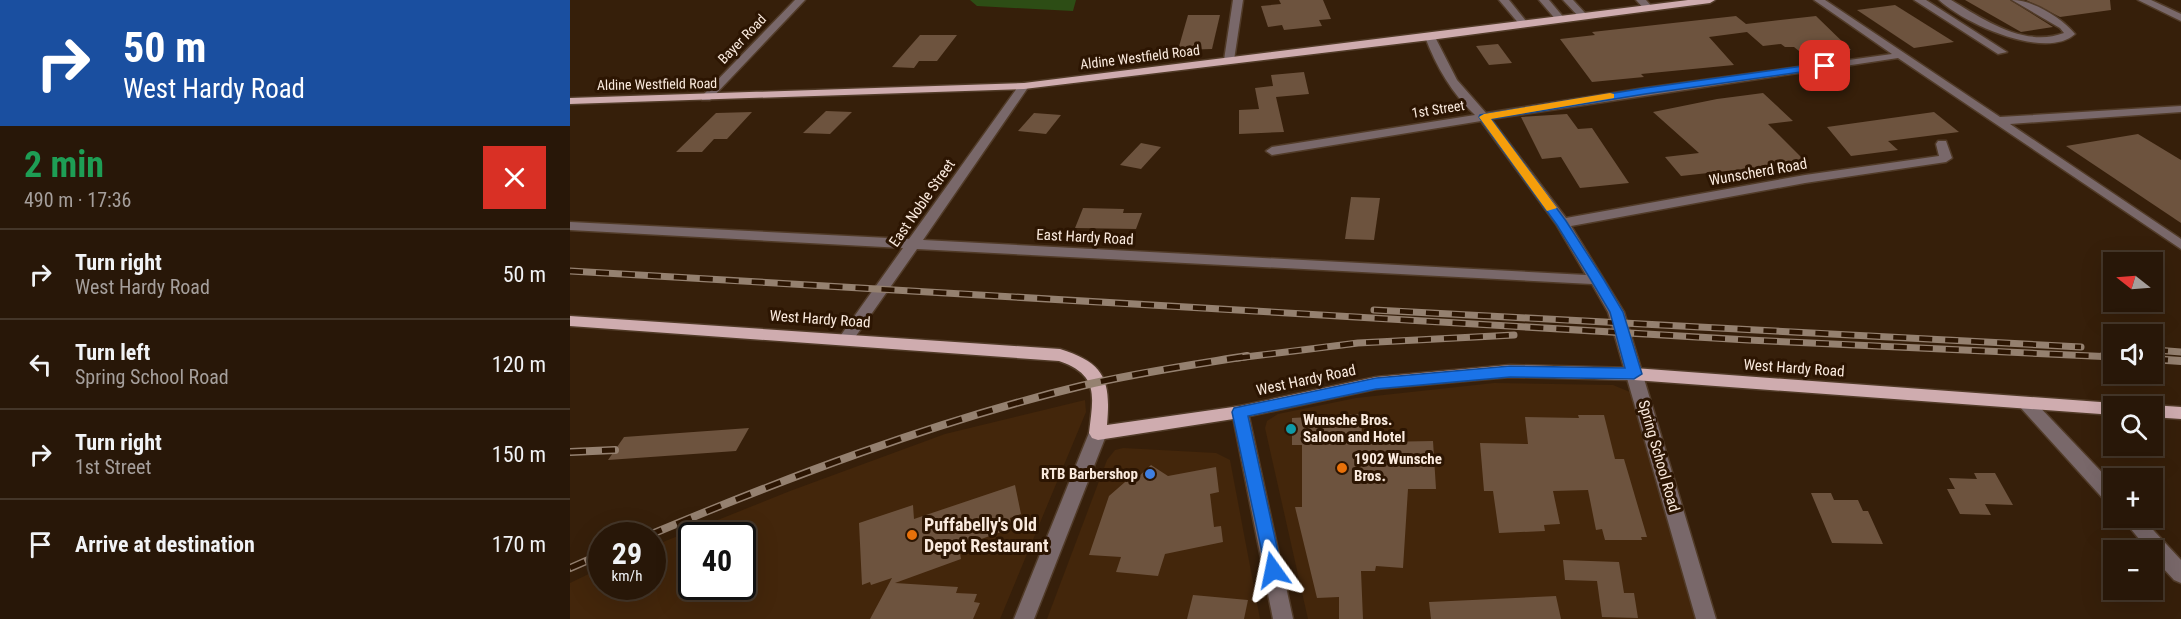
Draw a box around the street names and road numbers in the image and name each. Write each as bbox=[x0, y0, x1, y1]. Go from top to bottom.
street label: Bayer Road bbox=[715, 11, 769, 67]
street label: Aldine Westfield Road bbox=[1079, 42, 1201, 72]
street label: Aldine Westfield Road bbox=[597, 75, 717, 93]
street label: 1st Street bbox=[1410, 97, 1466, 121]
street label: Wunscherd Road bbox=[1708, 155, 1808, 189]
street label: East Noble Street bbox=[885, 156, 959, 250]
street label: East Hardy Road bbox=[1036, 225, 1134, 249]
street label: West Hardy Road bbox=[769, 306, 871, 332]
street label: West Hardy Road bbox=[1743, 355, 1845, 381]
street label: West Hardy Road bbox=[1255, 361, 1357, 399]
street label: Spring School Road bbox=[1634, 398, 1684, 514]

